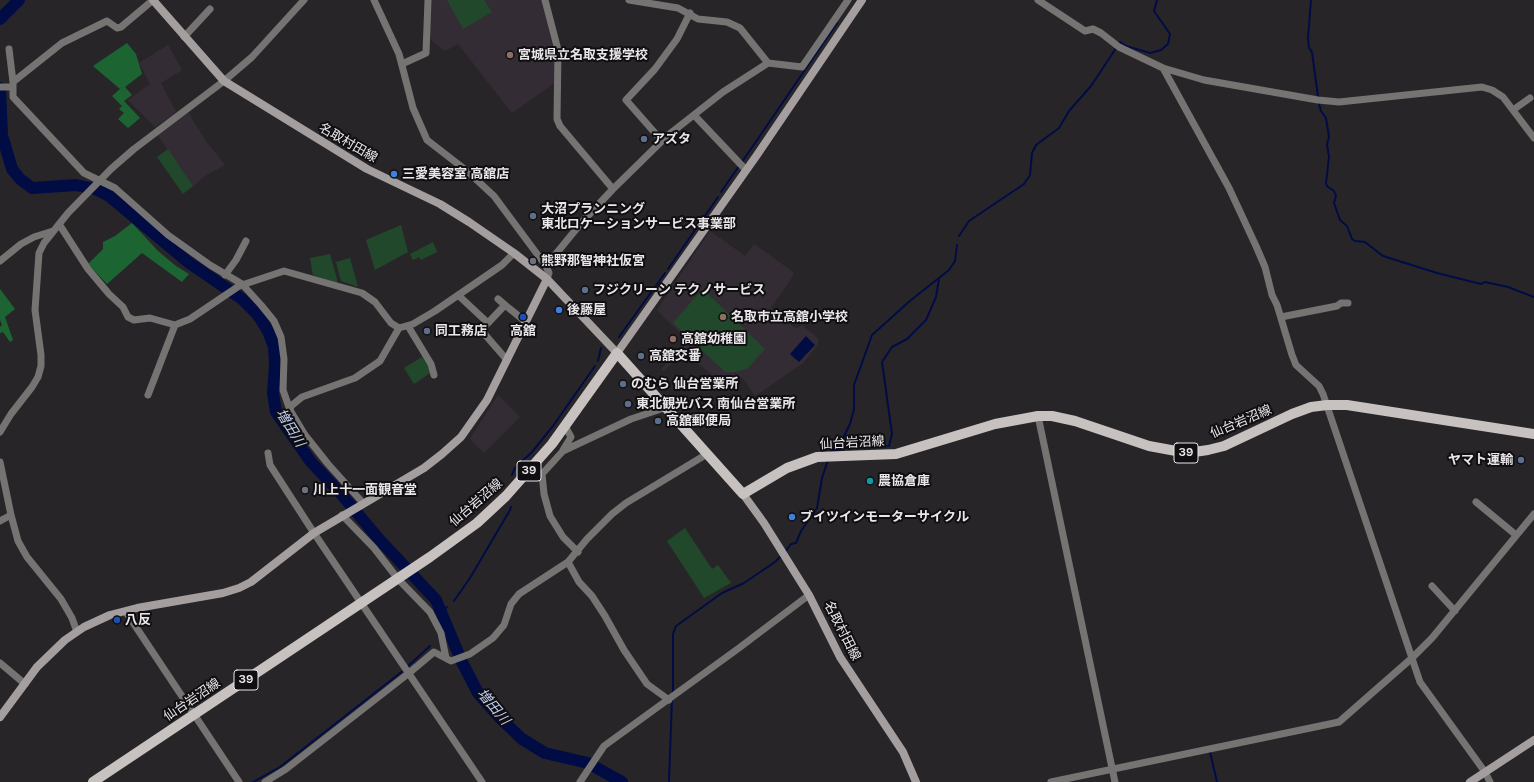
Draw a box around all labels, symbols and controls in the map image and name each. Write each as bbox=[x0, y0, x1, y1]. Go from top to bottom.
place label: 宮城県立名取支援学校 bbox=[518, 47, 648, 63]
marker: 宮城県立名取支援学校 bbox=[505, 50, 515, 60]
street label: 名取村田線 bbox=[316, 120, 380, 166]
place label: アズタ bbox=[652, 131, 691, 147]
marker: アズタ bbox=[639, 134, 649, 144]
place label: 三愛美容室 高舘店 bbox=[402, 166, 509, 182]
marker: 三愛美容室 高舘店 bbox=[389, 169, 399, 179]
place label: 大沼プランニング 東北ロケーションサービス事業部 bbox=[541, 201, 736, 232]
marker: 大沼プランニング 東北ロケーションサービス事業部 bbox=[528, 211, 538, 221]
place label: 熊野那智神社仮宮 bbox=[541, 253, 645, 269]
marker: 熊野那智神社仮宮 bbox=[528, 256, 538, 266]
place label: フジクリーン テクノサービス bbox=[593, 282, 765, 298]
marker: フジクリーン テクノサービス bbox=[580, 285, 590, 295]
place label: 後藤屋 bbox=[567, 302, 606, 318]
marker: 後藤屋 bbox=[554, 305, 564, 315]
place label: 名取市立高舘小学校 bbox=[731, 309, 848, 325]
marker: 高舘 bbox=[518, 312, 528, 322]
marker: 名取市立高舘小学校 bbox=[718, 312, 728, 322]
place label: 同工務店 bbox=[435, 323, 487, 339]
place label: 高舘 bbox=[510, 323, 536, 339]
marker: 同工務店 bbox=[422, 326, 432, 336]
place label: 高舘幼稚園 bbox=[681, 331, 746, 347]
marker: 高舘幼稚園 bbox=[668, 334, 678, 344]
place label: 高舘交番 bbox=[649, 348, 701, 364]
marker: 高舘交番 bbox=[636, 351, 646, 361]
place label: のむら 仙台営業所 bbox=[631, 376, 738, 392]
marker: のむら 仙台営業所 bbox=[618, 379, 628, 389]
place label: 東北観光バス 南仙台営業所 bbox=[636, 396, 795, 412]
marker: 東北観光バス 南仙台営業所 bbox=[623, 399, 633, 409]
street label: 仙台岩沼線 bbox=[1208, 402, 1274, 442]
water label: 増田川 bbox=[272, 406, 308, 450]
place label: 高舘郵便局 bbox=[666, 413, 731, 429]
marker: 高舘郵便局 bbox=[653, 416, 663, 426]
street label: 仙台岩沼線 bbox=[819, 434, 885, 452]
road number: 39 bbox=[1174, 443, 1198, 463]
place label: ヤマト運輸 bbox=[1448, 452, 1513, 468]
marker: ヤマト運輸 bbox=[1516, 455, 1526, 465]
road number: 39 bbox=[517, 461, 541, 481]
place label: 農協倉庫 bbox=[878, 473, 930, 489]
street label: 仙台岩沼線 bbox=[446, 476, 506, 530]
marker: 農協倉庫 bbox=[865, 476, 875, 486]
place label: 川上十一面観音堂 bbox=[313, 482, 417, 498]
marker: 川上十一面観音堂 bbox=[300, 485, 310, 495]
place label: ブイツインモーターサイクル bbox=[800, 509, 969, 525]
marker: ブイツインモーターサイクル bbox=[787, 512, 797, 522]
street label: 名取村田線 bbox=[820, 599, 864, 663]
place label: 八反 bbox=[125, 612, 151, 628]
marker: 八反 bbox=[112, 615, 122, 625]
road number: 39 bbox=[234, 670, 258, 690]
street label: 仙台岩沼線 bbox=[161, 675, 223, 725]
water label: 増田川 bbox=[473, 686, 513, 728]

